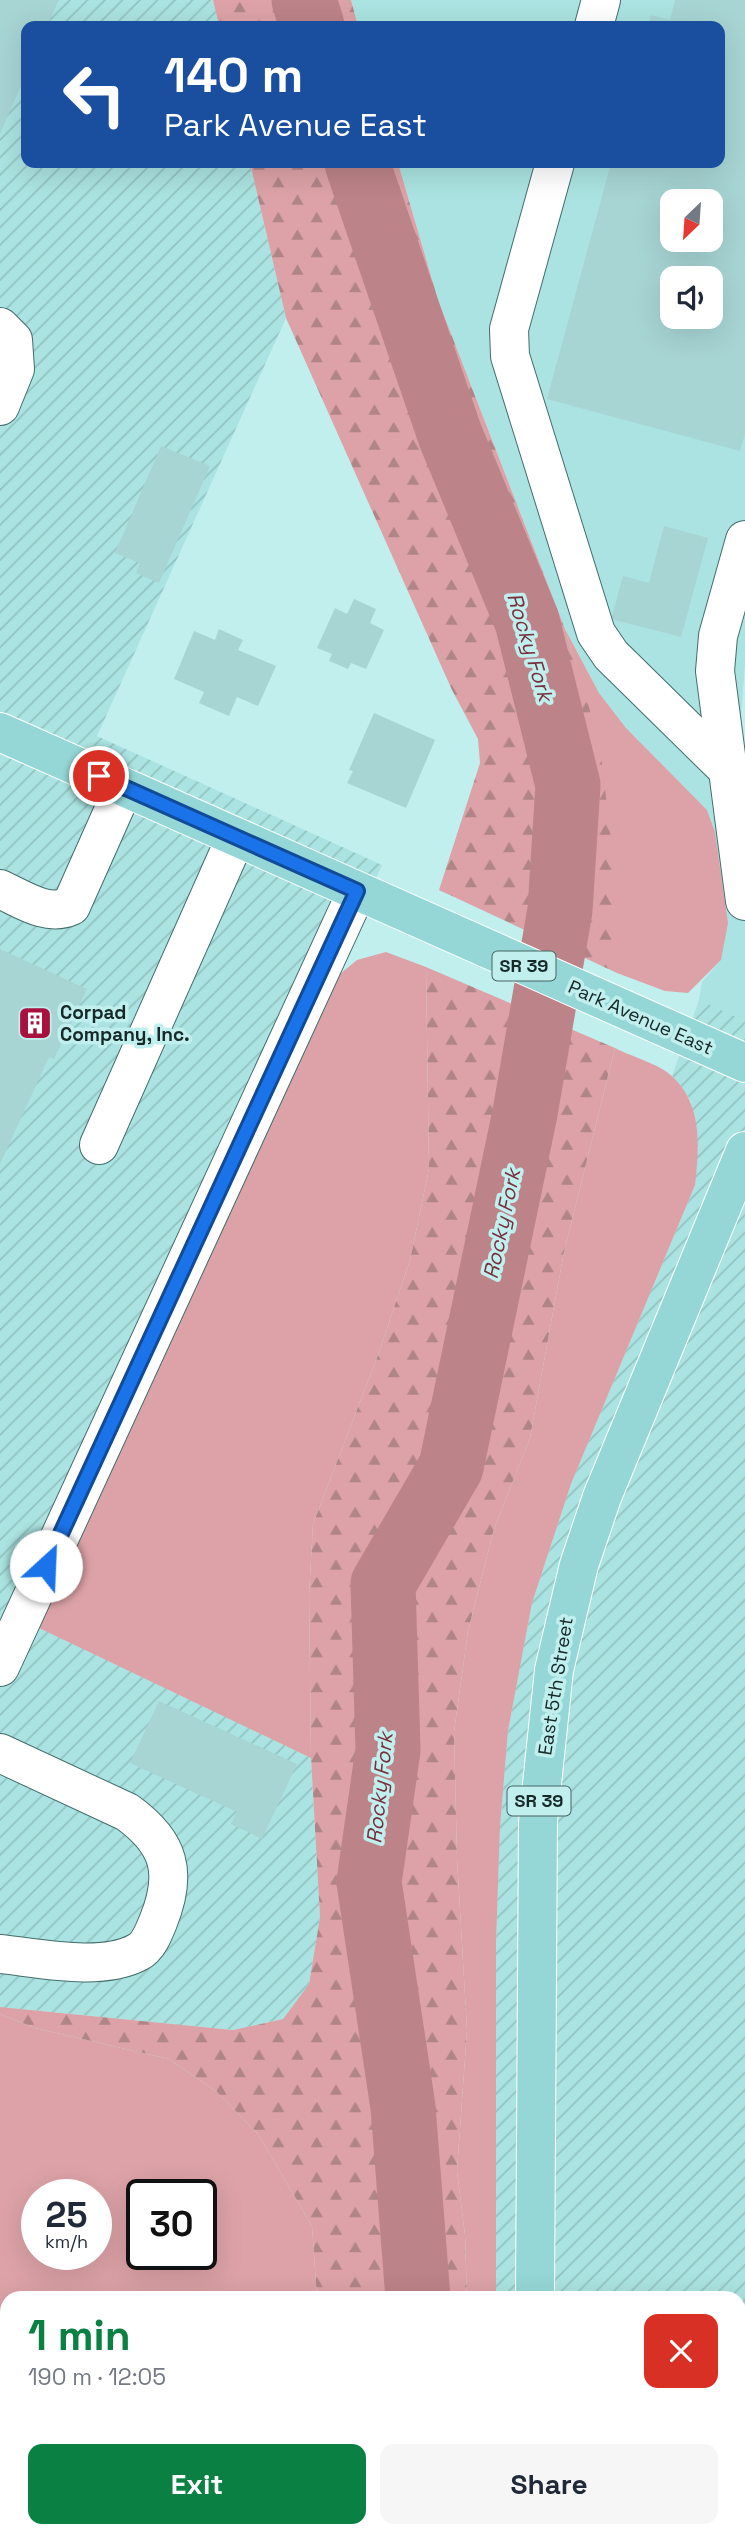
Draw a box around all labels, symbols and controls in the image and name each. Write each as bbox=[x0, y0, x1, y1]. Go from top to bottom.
text: 140 m bbox=[164, 44, 303, 106]
icon: left bbox=[49, 49, 140, 140]
text: Park Avenue East bbox=[164, 105, 427, 145]
north arrow bbox=[660, 189, 723, 252]
map controls bbox=[660, 189, 723, 329]
button: sound bbox=[660, 266, 723, 329]
water label: Rocky Fork bbox=[501, 589, 561, 707]
pin bbox=[69, 746, 129, 806]
icon: arrive bbox=[80, 757, 118, 795]
road number: SR 39 bbox=[492, 951, 556, 981]
street label: Park Avenue East bbox=[564, 974, 717, 1061]
place label: Corpad Company, Inc. bbox=[60, 1000, 190, 1047]
building icon: Corpad Company, Inc. bbox=[16, 1004, 54, 1042]
water label: Rocky Fork bbox=[477, 1164, 527, 1281]
position arrow bbox=[9, 1529, 83, 1603]
street label: East 5th Street bbox=[532, 1615, 579, 1757]
water label: Rocky Fork bbox=[360, 1728, 399, 1845]
road number: SR 39 bbox=[508, 1786, 570, 1815]
speed limit sign: 30 bbox=[126, 2179, 217, 2270]
text: 25 bbox=[46, 2193, 87, 2237]
text: km/h bbox=[45, 2230, 88, 2253]
text: 1 min bbox=[28, 2309, 131, 2362]
button: close bbox=[644, 2314, 718, 2388]
text: 190 m · 12:05 bbox=[28, 2362, 166, 2392]
button: Exit bbox=[28, 2444, 366, 2524]
button: Share bbox=[380, 2444, 718, 2524]

